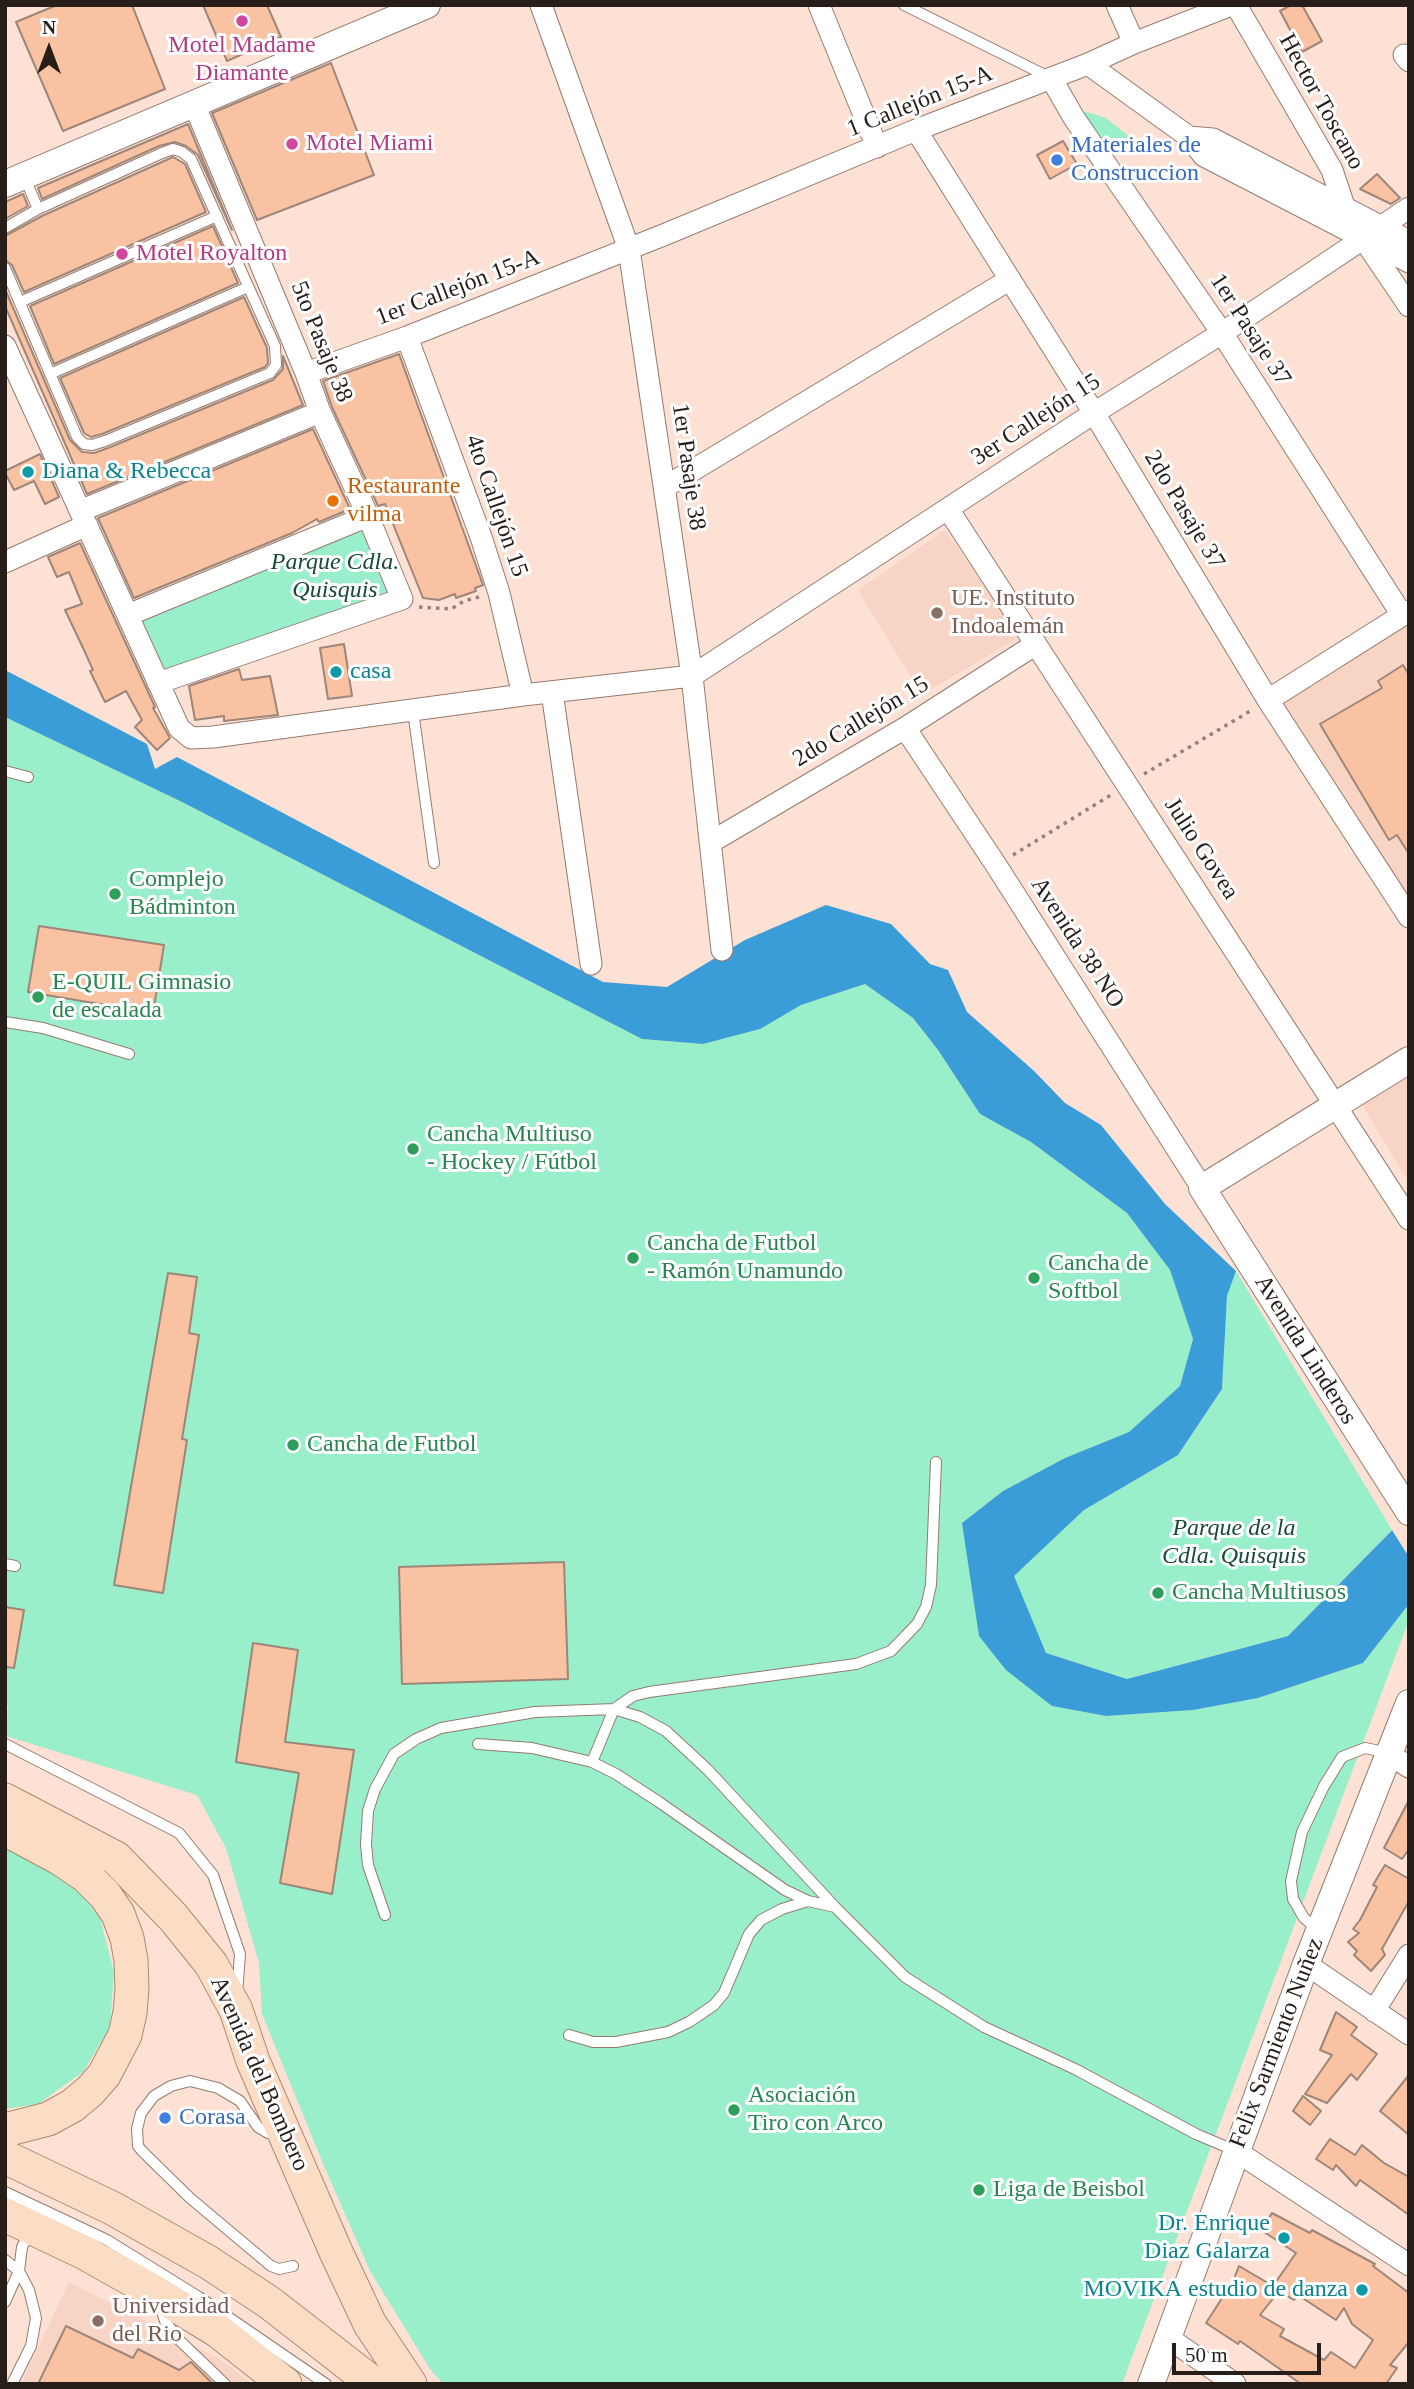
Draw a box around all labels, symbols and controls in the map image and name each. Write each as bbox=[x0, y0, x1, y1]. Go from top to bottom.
marker: Motel Madame Diamante bbox=[234, 13, 250, 29]
north arrow bbox=[14, 14, 84, 84]
text: N bbox=[42, 17, 56, 38]
street label: Hector Toscano bbox=[1272, 29, 1370, 175]
place label: Motel Madame Diamante bbox=[168, 32, 316, 88]
street label: 1 Callejón 15-A bbox=[843, 60, 997, 144]
place label: Motel Miami bbox=[306, 130, 433, 158]
place label: Materiales de Construccion bbox=[1071, 132, 1201, 188]
marker: Motel Miami bbox=[284, 136, 300, 152]
marker: Materiales de Construccion bbox=[1049, 152, 1065, 168]
place label: Motel Royalton bbox=[136, 240, 287, 268]
street label: 1er Callejón 15-A bbox=[372, 244, 544, 332]
marker: Motel Royalton bbox=[114, 246, 130, 262]
street label: 1er Pasaje 37 bbox=[1203, 269, 1297, 391]
street label: 5to Pasaje 38 bbox=[284, 277, 358, 407]
street label: 3er Callejón 15 bbox=[966, 368, 1106, 472]
street label: 1er Pasaje 38 bbox=[665, 402, 711, 532]
street label: 4to Callejón 15 bbox=[458, 431, 534, 581]
street label: 2do Pasaje 37 bbox=[1137, 445, 1231, 575]
place label: Diana & Rebecca bbox=[42, 458, 211, 486]
marker: Diana & Rebecca bbox=[20, 464, 36, 480]
place label: Restaurante vilma bbox=[347, 473, 460, 529]
marker: Restaurante vilma bbox=[325, 493, 341, 509]
park label: Parque Cdla. Quisquis bbox=[271, 549, 399, 605]
place label: UE. Instituto Indoalemán bbox=[951, 585, 1075, 641]
marker: UE. Instituto Indoalemán bbox=[929, 605, 945, 621]
place label: casa bbox=[350, 658, 391, 686]
marker: casa bbox=[328, 664, 344, 680]
street label: 2do Callejón 15 bbox=[788, 670, 934, 774]
street label: Julio Govea bbox=[1158, 793, 1244, 905]
place label: Complejo Bádminton bbox=[129, 866, 236, 922]
street label: Avenida 38 NO bbox=[1024, 872, 1130, 1014]
marker: Complejo Bádminton bbox=[107, 886, 123, 902]
place label: E-QUIL Gimnasio de escalada bbox=[52, 969, 231, 1025]
marker: E-QUIL Gimnasio de escalada bbox=[30, 989, 46, 1005]
place label: Cancha Multiuso - Hockey / Fútbol bbox=[427, 1121, 597, 1177]
marker: Cancha Multiuso - Hockey / Fútbol bbox=[405, 1141, 421, 1157]
place label: Cancha de Futbol - Ramón Unamundo bbox=[647, 1230, 843, 1286]
marker: Cancha de Futbol - Ramón Unamundo bbox=[625, 1250, 641, 1266]
place label: Cancha de Softbol bbox=[1048, 1250, 1149, 1306]
marker: Cancha de Softbol bbox=[1026, 1270, 1042, 1286]
street label: Avenida Linderos bbox=[1248, 1270, 1362, 1430]
place label: Cancha de Futbol bbox=[307, 1431, 476, 1459]
marker: Cancha de Futbol bbox=[285, 1437, 301, 1453]
park label: Parque de la Cdla. Quisquis bbox=[1162, 1515, 1306, 1571]
place label: Cancha Multiusos bbox=[1172, 1579, 1346, 1607]
marker: Cancha Multiusos bbox=[1150, 1585, 1166, 1601]
street label: Felix Sarmiento Nuñez bbox=[1224, 1934, 1330, 2152]
street label: Avenida del Bombero bbox=[203, 1972, 315, 2176]
place label: Asociación Tiro con Arco bbox=[748, 2082, 883, 2138]
marker: Asociación Tiro con Arco bbox=[726, 2102, 742, 2118]
place label: Corasa bbox=[179, 2104, 246, 2132]
marker: Corasa bbox=[157, 2110, 173, 2126]
place label: Liga de Beisbol bbox=[993, 2176, 1145, 2204]
marker: Liga de Beisbol bbox=[971, 2182, 987, 2198]
place label: Dr. Enrique Diaz Galarza bbox=[1144, 2210, 1270, 2266]
marker: Dr. Enrique Diaz Galarza bbox=[1276, 2230, 1292, 2246]
place label: MOVIKA estudio de danza bbox=[1083, 2276, 1348, 2304]
marker: MOVIKA estudio de danza bbox=[1354, 2282, 1370, 2298]
place label: Universidad del Rio bbox=[112, 2293, 229, 2349]
marker: Universidad del Rio bbox=[90, 2313, 106, 2329]
scale bar bbox=[1176, 2330, 1325, 2374]
text: 50 m bbox=[1185, 2343, 1228, 2367]

